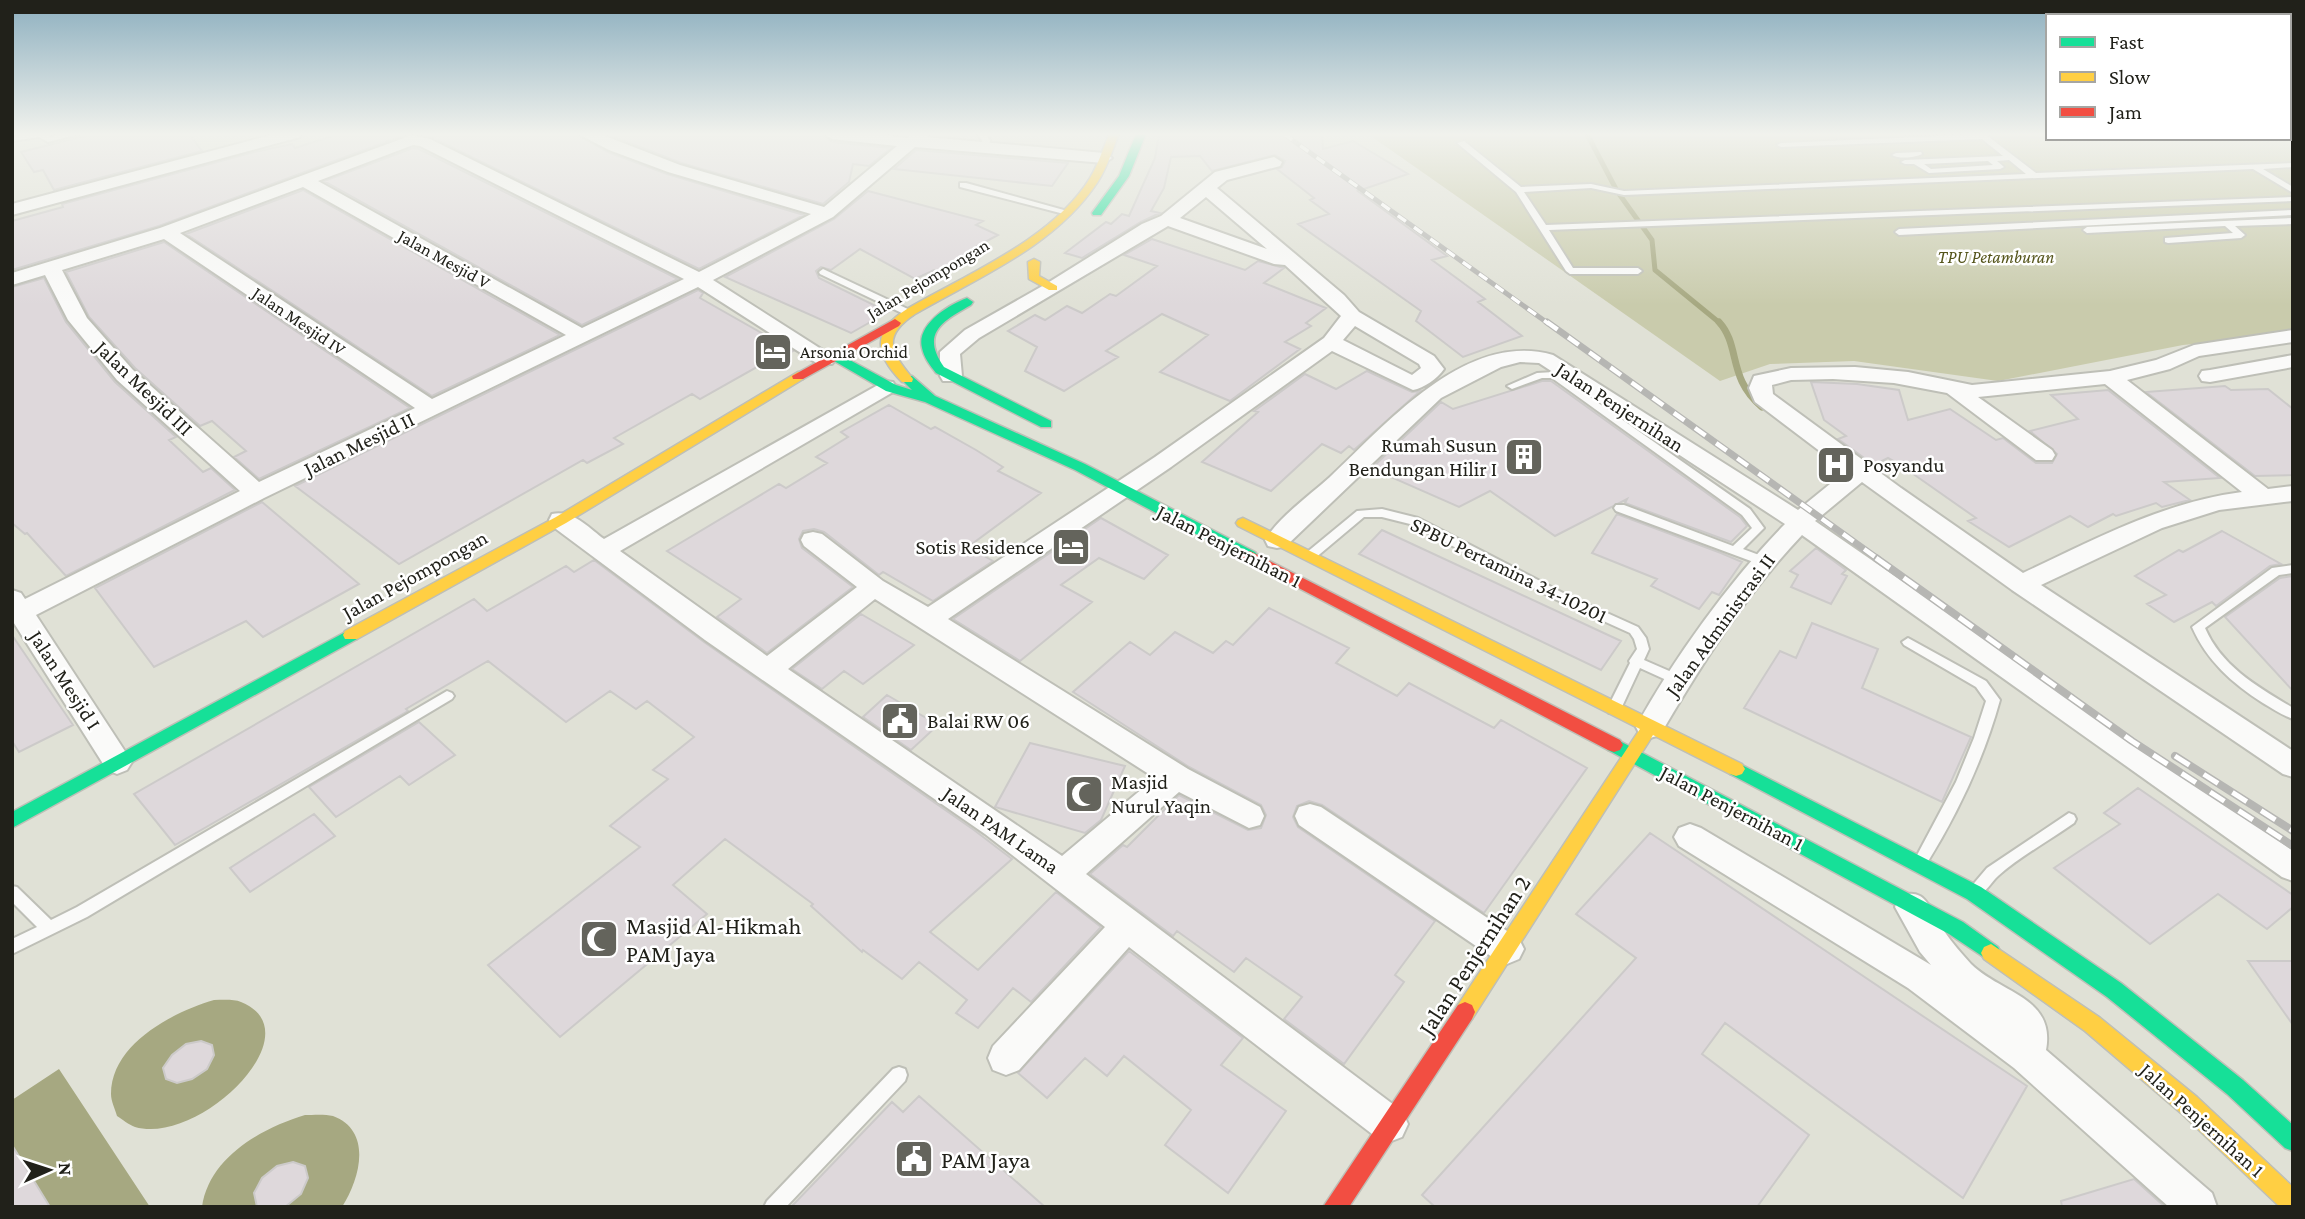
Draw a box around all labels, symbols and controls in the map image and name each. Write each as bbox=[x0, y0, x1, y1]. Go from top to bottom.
legend bbox=[2046, 14, 2291, 140]
text: Fast bbox=[2109, 30, 2145, 54]
text: Slow bbox=[2109, 65, 2151, 89]
text: Jam bbox=[2107, 100, 2142, 124]
street label: Jalan Mesjid V bbox=[392, 225, 494, 294]
street label: Jalan Pejompongan bbox=[862, 235, 993, 325]
park label: TPU Petamburan bbox=[1938, 247, 2054, 267]
street label: Jalan Mesjid IV bbox=[247, 282, 350, 361]
hotel icon: Arsonia Orchid bbox=[752, 331, 794, 373]
street label: Jalan Mesjid III bbox=[89, 334, 198, 440]
place label: Arsonia Orchid bbox=[800, 342, 908, 362]
street label: Jalan Penjernihan bbox=[1550, 356, 1689, 457]
street label: Jalan Mesjid II bbox=[298, 407, 418, 482]
place label: Rumah Susun Bendungan Hilir I bbox=[1349, 433, 1497, 481]
building icon: Rumah Susun Bendungan Hilir I bbox=[1503, 436, 1545, 478]
hospital icon: Posyandu bbox=[1815, 444, 1857, 486]
place label: Posyandu bbox=[1863, 453, 1944, 477]
street label: Jalan Penjernihan 1 bbox=[1151, 498, 1305, 593]
street label: SPBU Pertamina 34-10201 bbox=[1407, 512, 1611, 628]
street label: Jalan Pejompongan bbox=[337, 525, 492, 626]
hotel icon: Sotis Residence bbox=[1050, 526, 1092, 568]
place label: Sotis Residence bbox=[915, 535, 1044, 559]
street label: Jalan Administrasi II bbox=[1659, 549, 1780, 703]
street label: Jalan Mesjid I bbox=[23, 624, 106, 734]
public building icon: Balai RW 06 bbox=[879, 700, 921, 742]
place label: Balai RW 06 bbox=[927, 709, 1030, 733]
street label: Jalan Penjernihan 1 bbox=[1654, 759, 1808, 856]
place label: Masjid Nurul Yaqin bbox=[1111, 770, 1211, 818]
mosque icon: Masjid Nurul Yaqin bbox=[1063, 773, 1105, 815]
street label: Jalan PAM Lama bbox=[937, 780, 1064, 879]
street label: Jalan Penjernihan 2 bbox=[1411, 870, 1536, 1042]
place label: Masjid Al-Hikmah PAM Jaya bbox=[626, 912, 801, 967]
mosque icon: Masjid Al-Hikmah PAM Jaya bbox=[578, 918, 620, 960]
street label: Jalan Penjernihan 1 bbox=[2133, 1057, 2269, 1182]
north arrow bbox=[14, 1135, 84, 1205]
public building icon: PAM Jaya bbox=[893, 1138, 935, 1180]
place label: PAM Jaya bbox=[941, 1146, 1030, 1173]
text: N bbox=[55, 1162, 76, 1176]

